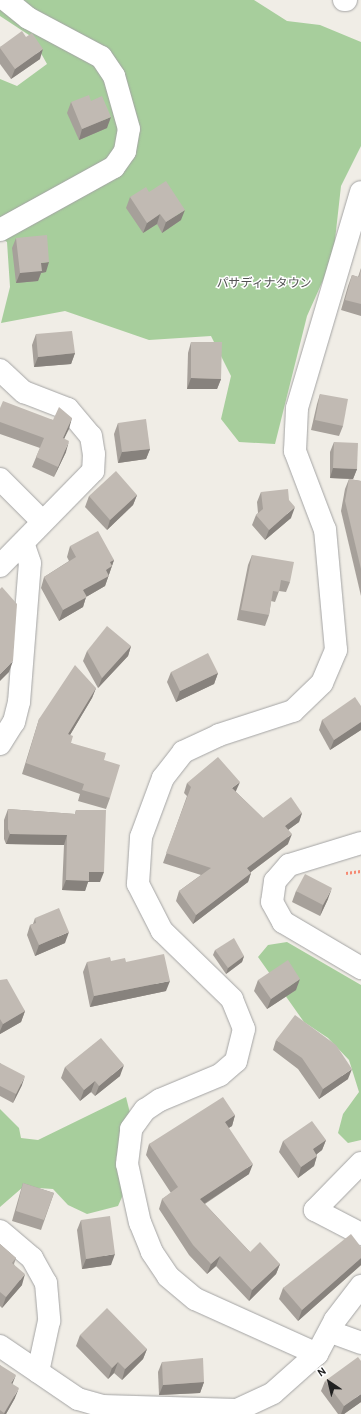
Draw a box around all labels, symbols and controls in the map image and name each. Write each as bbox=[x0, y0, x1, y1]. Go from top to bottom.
district label: パサディナタウン bbox=[216, 277, 312, 291]
north arrow bbox=[309, 1362, 349, 1402]
text: N bbox=[315, 1364, 329, 1379]

